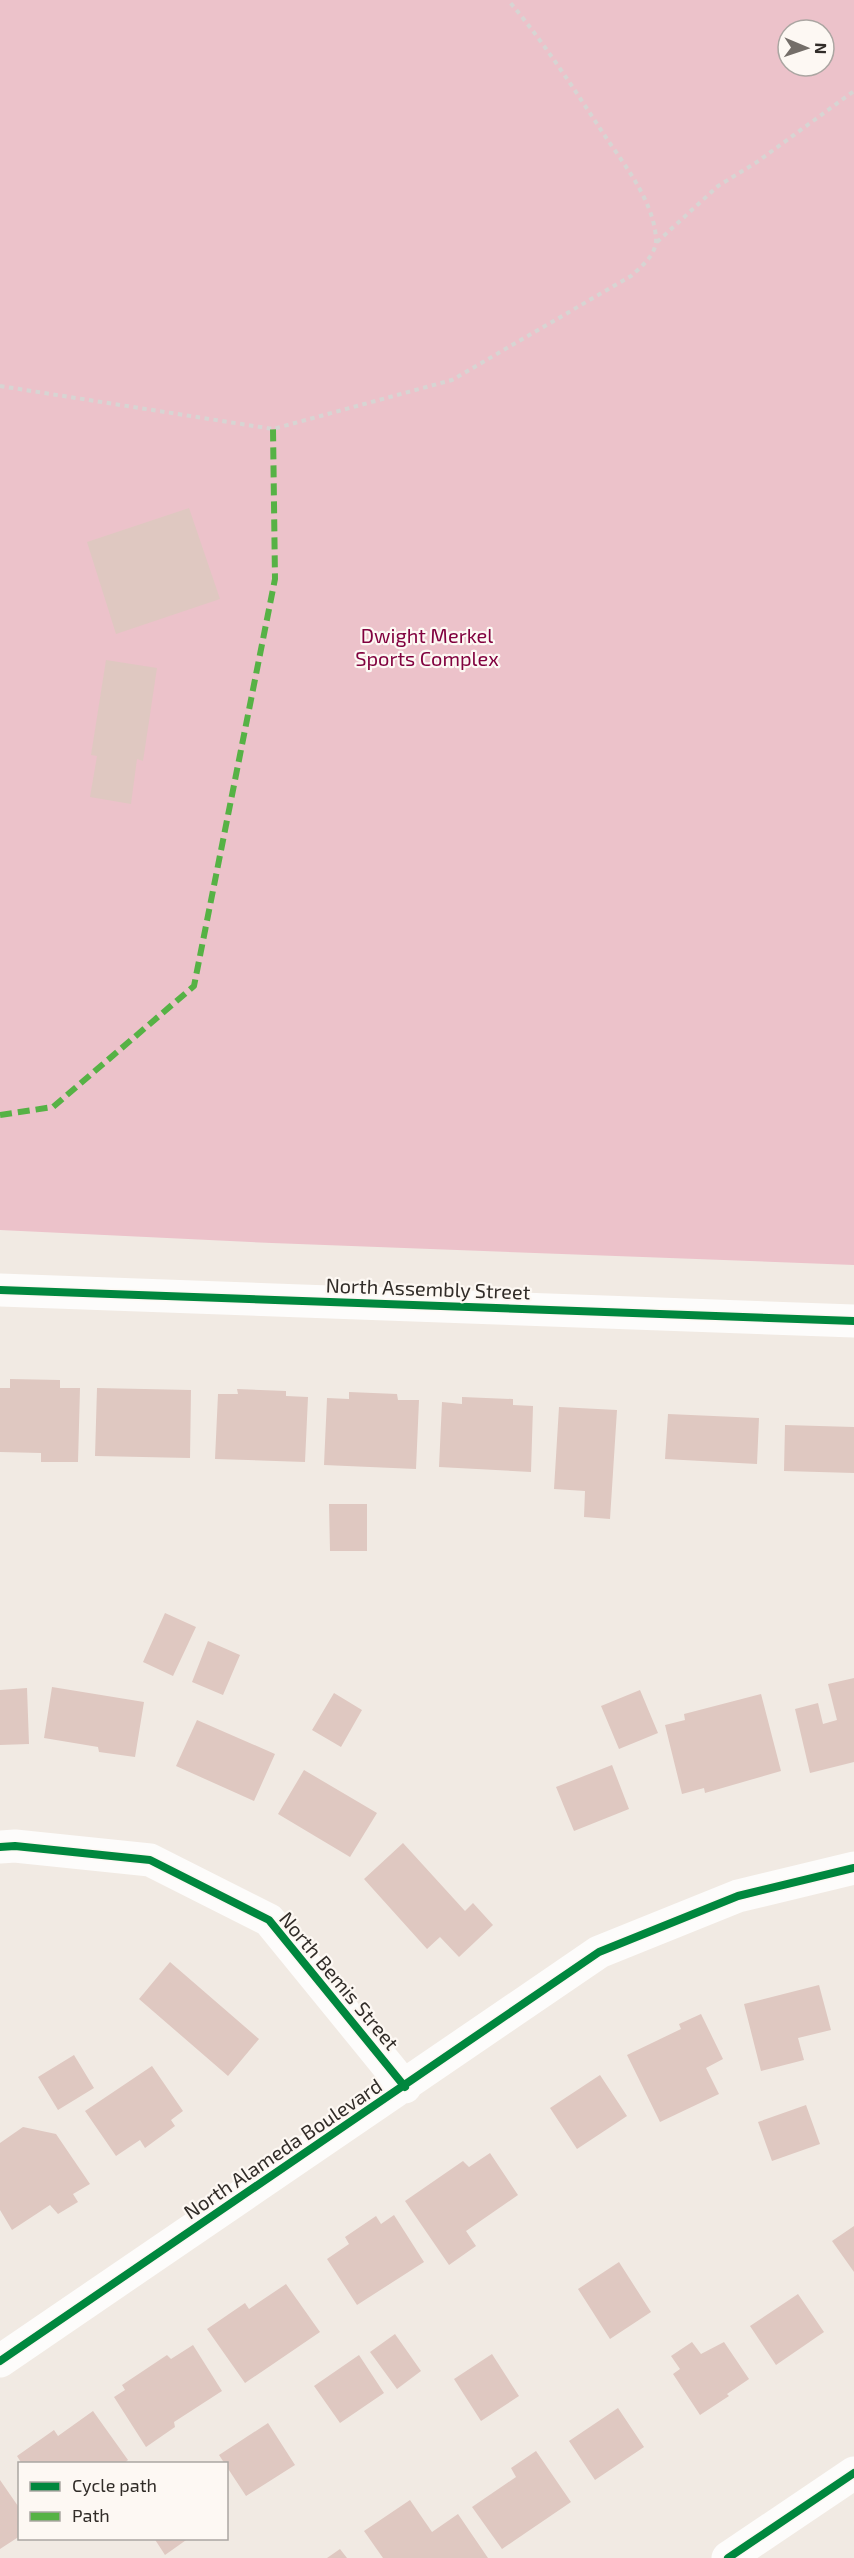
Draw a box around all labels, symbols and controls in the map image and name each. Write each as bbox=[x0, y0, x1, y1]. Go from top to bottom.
north arrow bbox=[776, 18, 836, 78]
text: N bbox=[812, 42, 831, 55]
park label: Dwight Merkel Sports Complex bbox=[355, 623, 499, 670]
street label: North Assembly Street bbox=[325, 1272, 531, 1304]
street label: North Bemis Street bbox=[275, 1906, 405, 2055]
street label: North Alameda Boulevard bbox=[179, 2073, 386, 2223]
legend bbox=[18, 2462, 228, 2540]
text: Cycle path bbox=[72, 2474, 157, 2496]
text: Path bbox=[72, 2504, 110, 2526]

